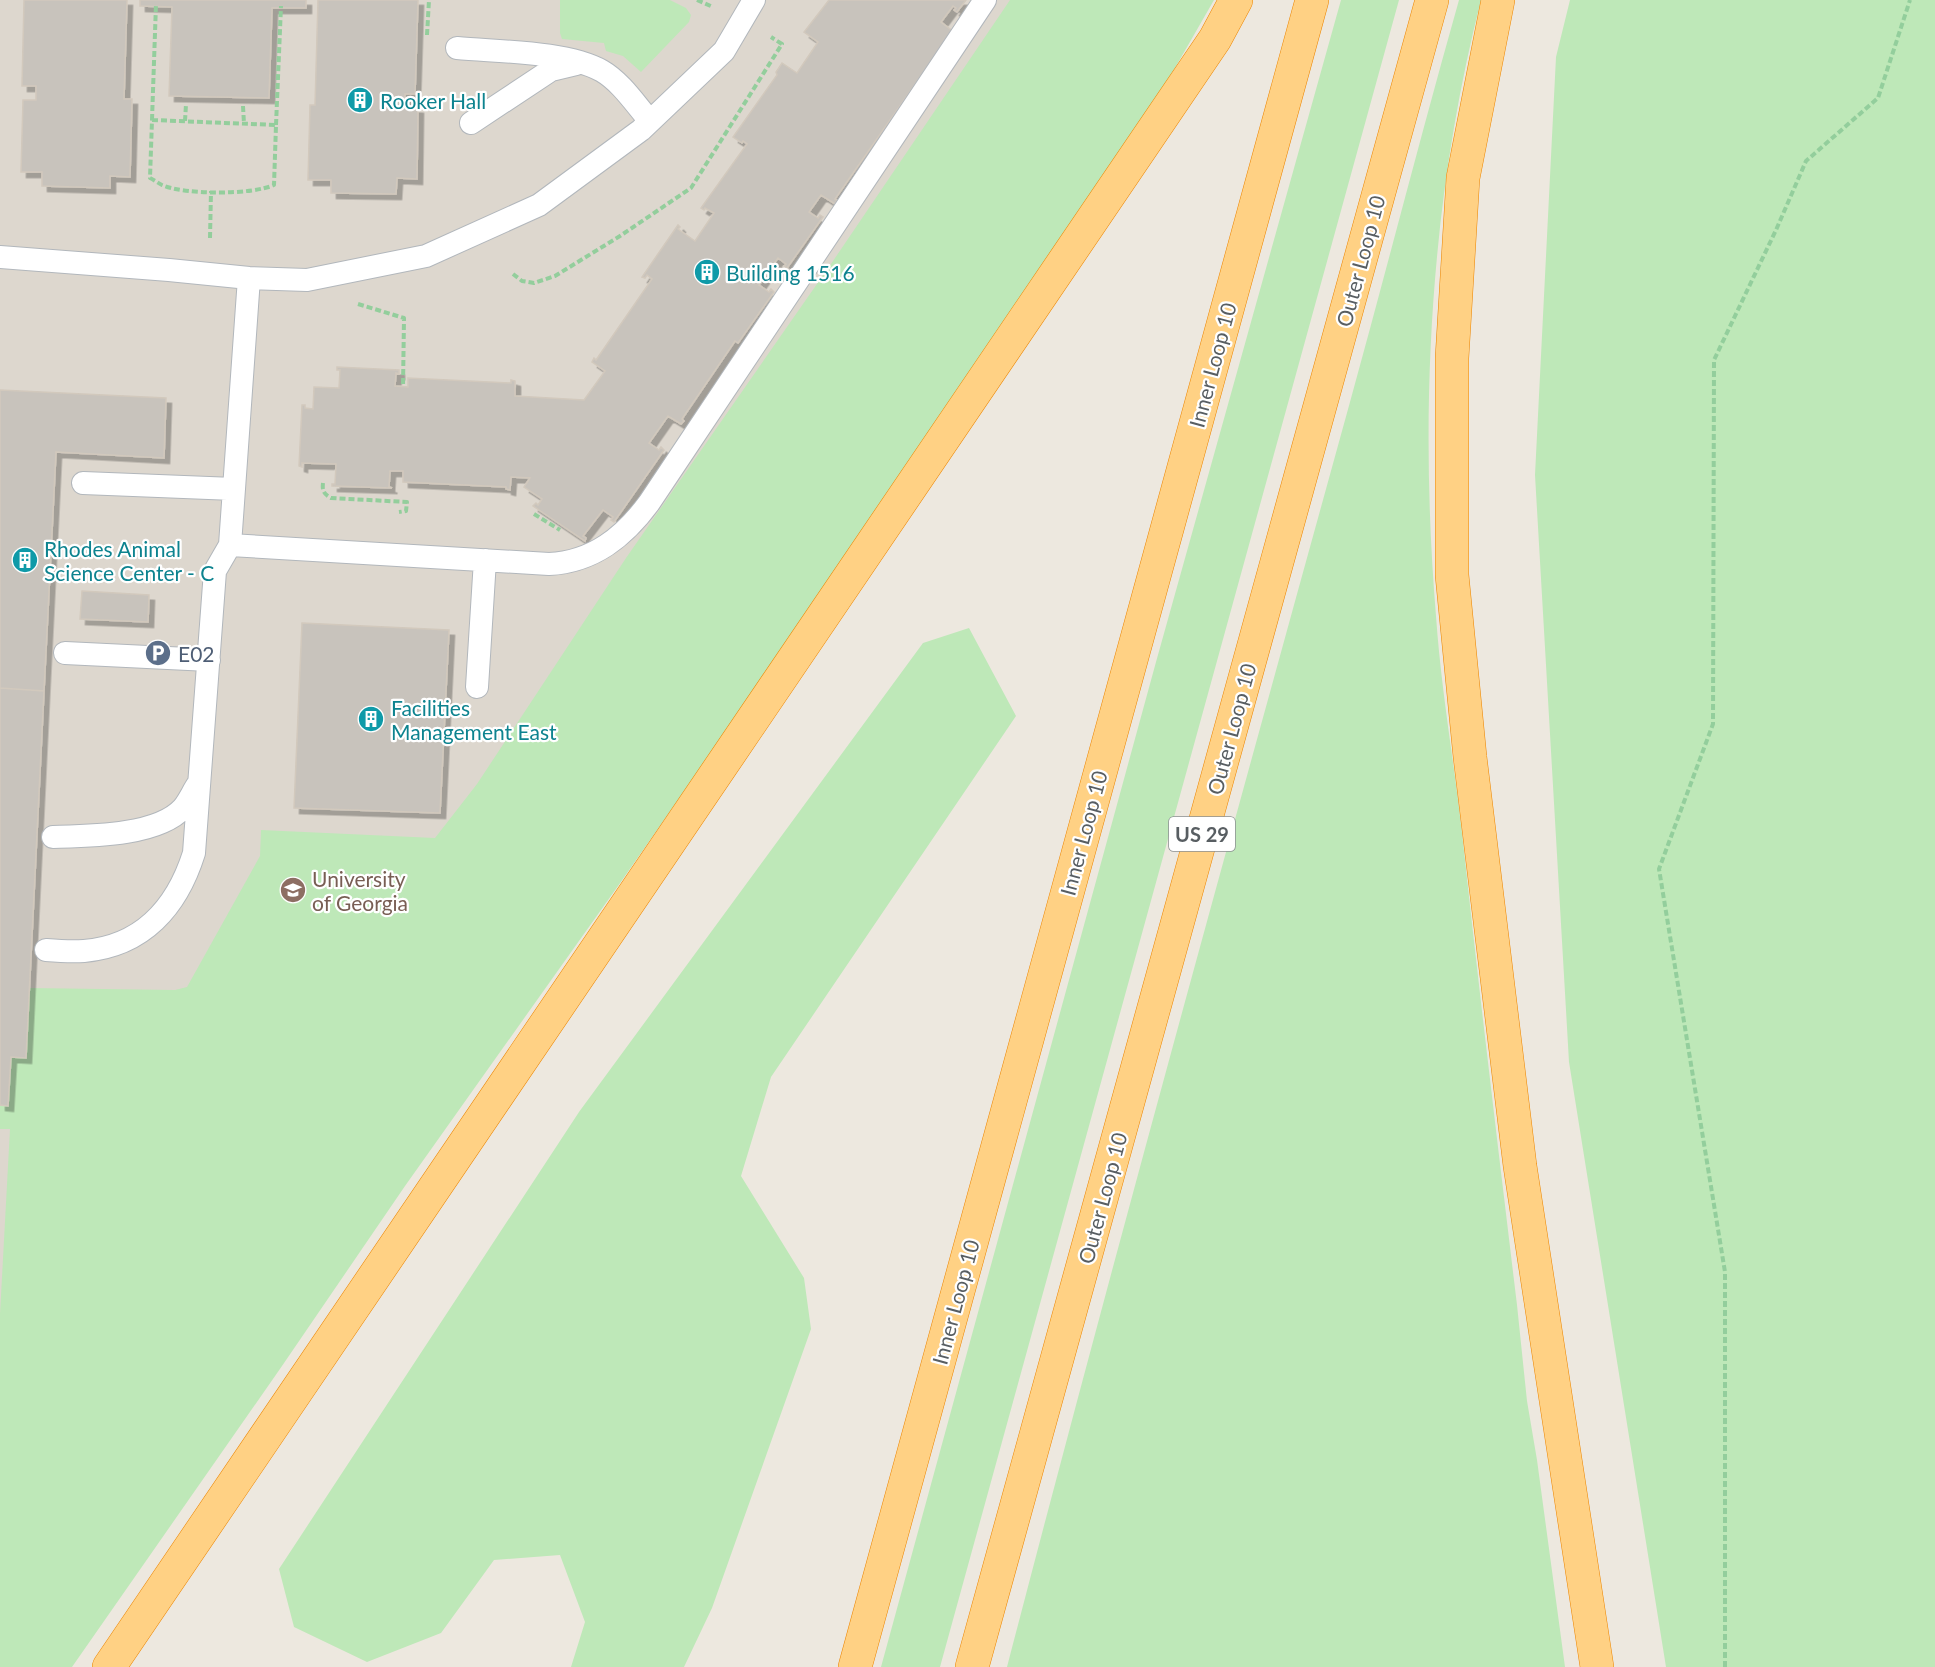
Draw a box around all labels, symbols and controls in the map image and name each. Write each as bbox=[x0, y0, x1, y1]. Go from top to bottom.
building icon: Rooker Hall bbox=[345, 85, 375, 115]
place label: Rooker Hall bbox=[380, 88, 486, 113]
street label: Outer Loop 10 bbox=[1330, 193, 1390, 329]
building icon: Building 1516 bbox=[692, 257, 722, 287]
place label: Building 1516 bbox=[726, 260, 855, 285]
street label: Inner Loop 10 bbox=[1183, 300, 1241, 430]
place label: Rhodes Animal Science Center - C bbox=[44, 536, 214, 585]
building icon: Rhodes Animal Science Center - C bbox=[10, 545, 40, 575]
parking icon: E02 bbox=[143, 638, 173, 668]
place label: E02 bbox=[178, 641, 215, 666]
street label: Outer Loop 10 bbox=[1201, 661, 1261, 797]
place label: Facilities Management East bbox=[391, 695, 557, 744]
building icon: Facilities Management East bbox=[356, 704, 386, 734]
street label: Inner Loop 10 bbox=[1054, 768, 1112, 898]
road number: US 29 bbox=[1169, 817, 1235, 851]
place label: University of Georgia bbox=[312, 866, 408, 915]
school or university icon: University of Georgia bbox=[278, 875, 308, 905]
street label: Outer Loop 10 bbox=[1072, 1130, 1132, 1266]
street label: Inner Loop 10 bbox=[926, 1237, 984, 1367]

